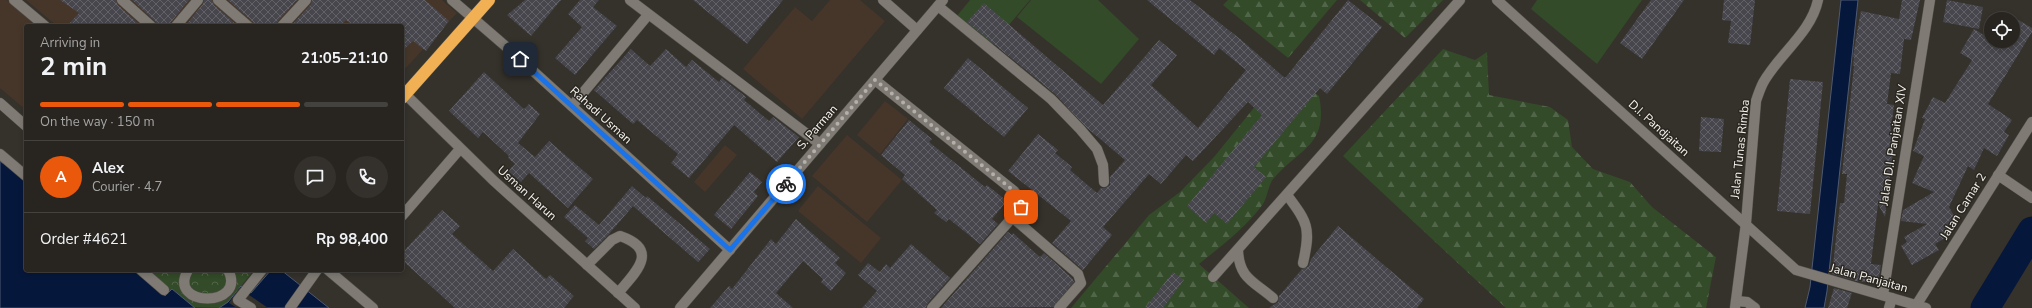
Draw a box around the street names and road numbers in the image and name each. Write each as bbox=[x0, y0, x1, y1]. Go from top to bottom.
street label: Rahadi Usman bbox=[567, 83, 635, 147]
street label: Jalan D.I. Panjaitan XIV bbox=[1875, 83, 1911, 208]
street label: D.I. Pandjaitan bbox=[1625, 96, 1693, 160]
street label: Jalan Tunas Rimba bbox=[1727, 99, 1753, 200]
street label: S. Parman bbox=[793, 101, 841, 153]
street label: Usman Harun bbox=[494, 162, 560, 224]
street label: Jalan Camar 2 bbox=[1936, 170, 1990, 243]
street label: Jalan Panjaitan bbox=[1827, 260, 1910, 296]

